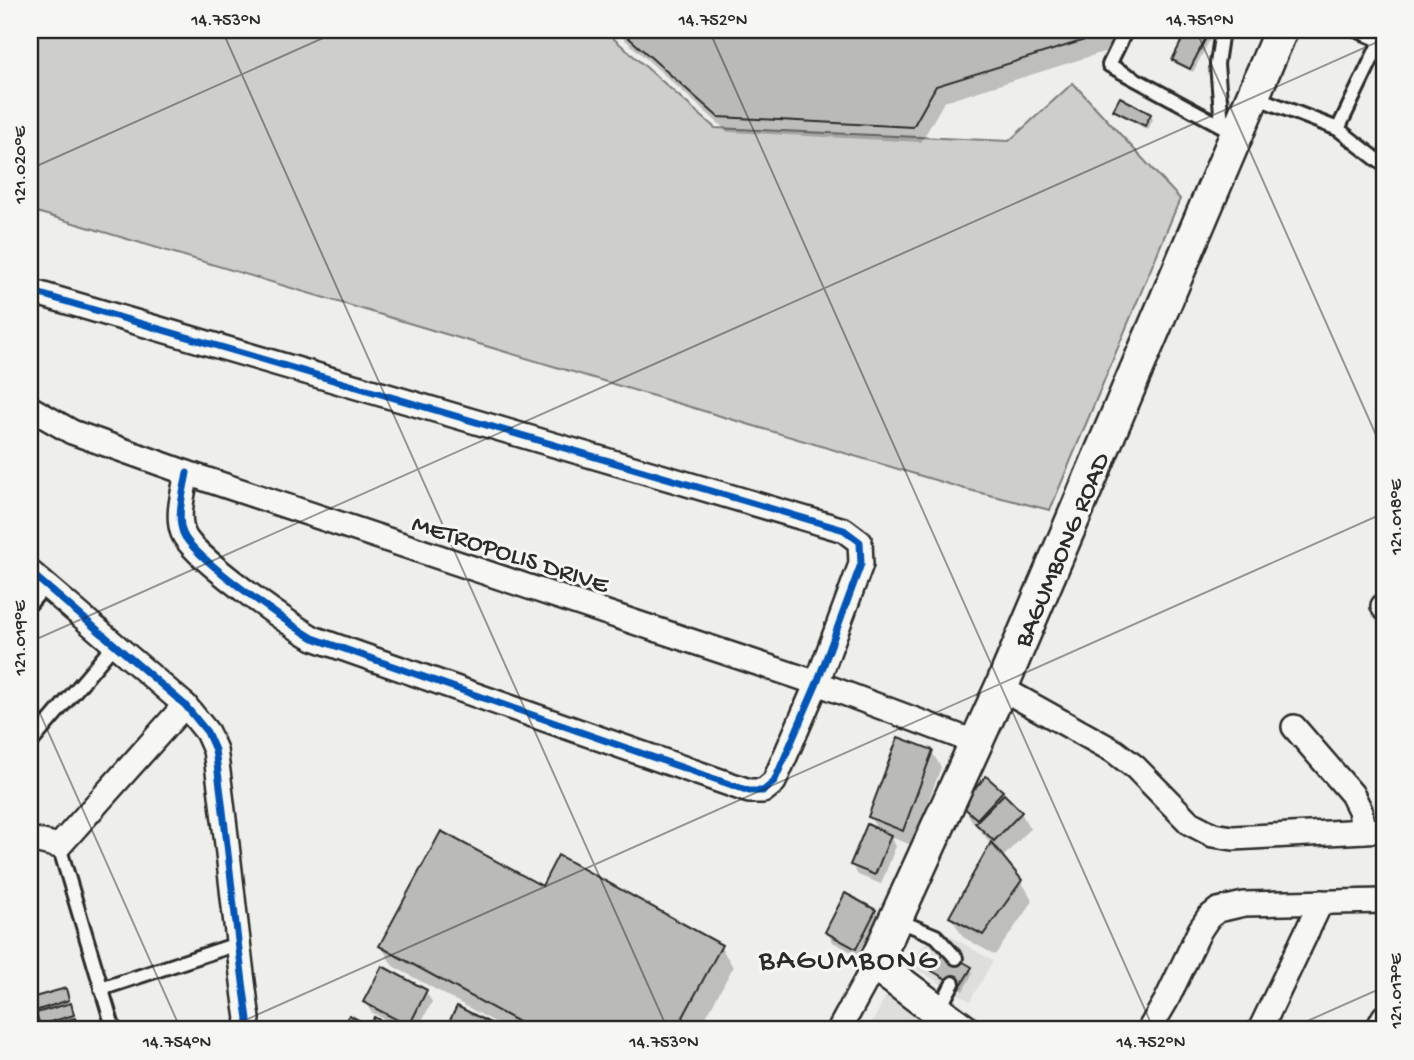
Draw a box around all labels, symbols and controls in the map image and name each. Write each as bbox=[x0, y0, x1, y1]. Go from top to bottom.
text: 14.753°N bbox=[190, 11, 261, 32]
text: 14.752°N bbox=[678, 11, 747, 32]
text: 14.751°N bbox=[1165, 11, 1234, 32]
text: 121.020°E bbox=[11, 125, 32, 205]
street label: BAGUMBONG ROAD bbox=[1009, 449, 1119, 654]
text: 121.018°E bbox=[1387, 478, 1408, 556]
street label: METROPOLIS DRIVE bbox=[407, 510, 613, 603]
text: 121.019°E bbox=[11, 600, 32, 676]
district label: BAGUMBONG bbox=[758, 945, 939, 980]
text: 121.017°E bbox=[1387, 953, 1408, 1030]
text: 14.754°N bbox=[142, 1033, 211, 1054]
text: 14.753°N bbox=[628, 1033, 699, 1054]
text: 14.752°N bbox=[1116, 1033, 1185, 1054]

